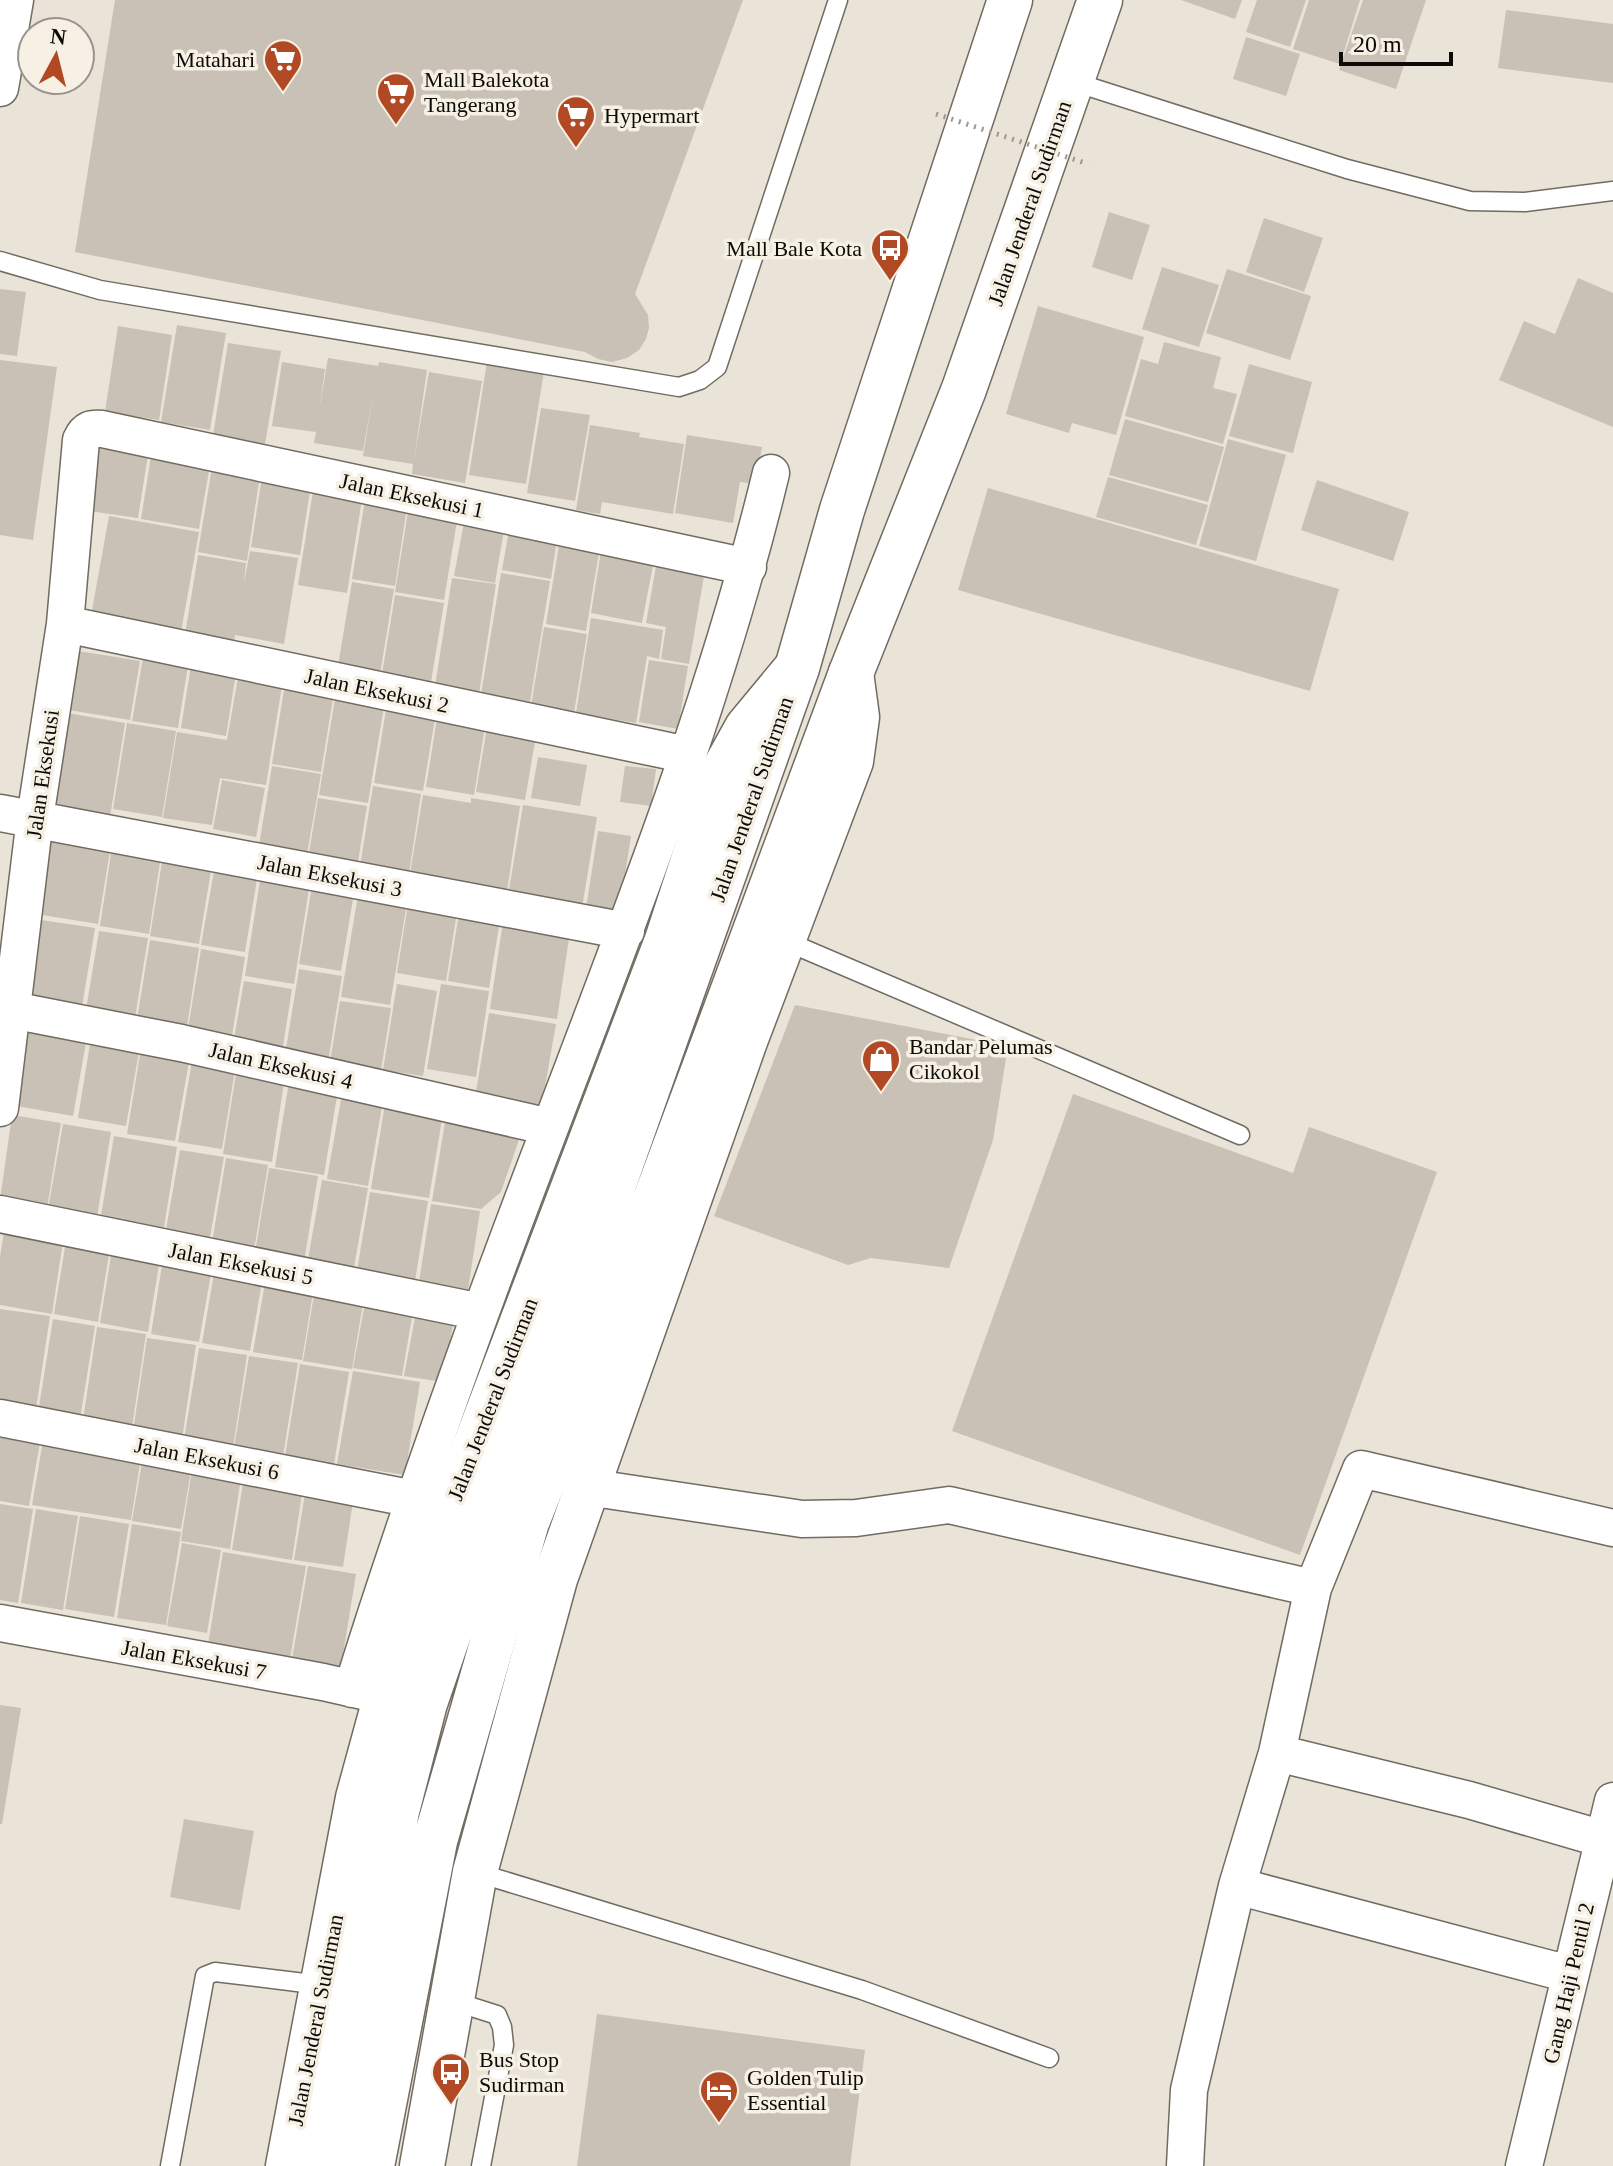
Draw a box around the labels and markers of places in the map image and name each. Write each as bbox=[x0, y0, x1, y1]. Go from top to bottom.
supermarket icon: Matahari bbox=[262, 38, 304, 93]
place label: Matahari bbox=[176, 47, 255, 72]
place label: Mall Balekota Tangerang bbox=[424, 67, 549, 117]
supermarket icon: Mall Balekota Tangerang bbox=[375, 71, 417, 126]
supermarket icon: Hypermart bbox=[555, 94, 597, 149]
place label: Hypermart bbox=[604, 103, 699, 128]
bus stop icon: Mall Bale Kota bbox=[869, 227, 911, 282]
place label: Mall Bale Kota bbox=[726, 236, 862, 261]
place label: Bandar Pelumas Cikokol bbox=[909, 1034, 1053, 1084]
shop icon: Bandar Pelumas Cikokol bbox=[860, 1038, 902, 1093]
place label: Bus Stop Sudirman bbox=[479, 2047, 565, 2097]
bus stop icon: Bus Stop Sudirman bbox=[430, 2051, 472, 2106]
place label: Golden Tulip Essential bbox=[747, 2065, 864, 2115]
hotel icon: Golden Tulip Essential bbox=[698, 2069, 740, 2124]

